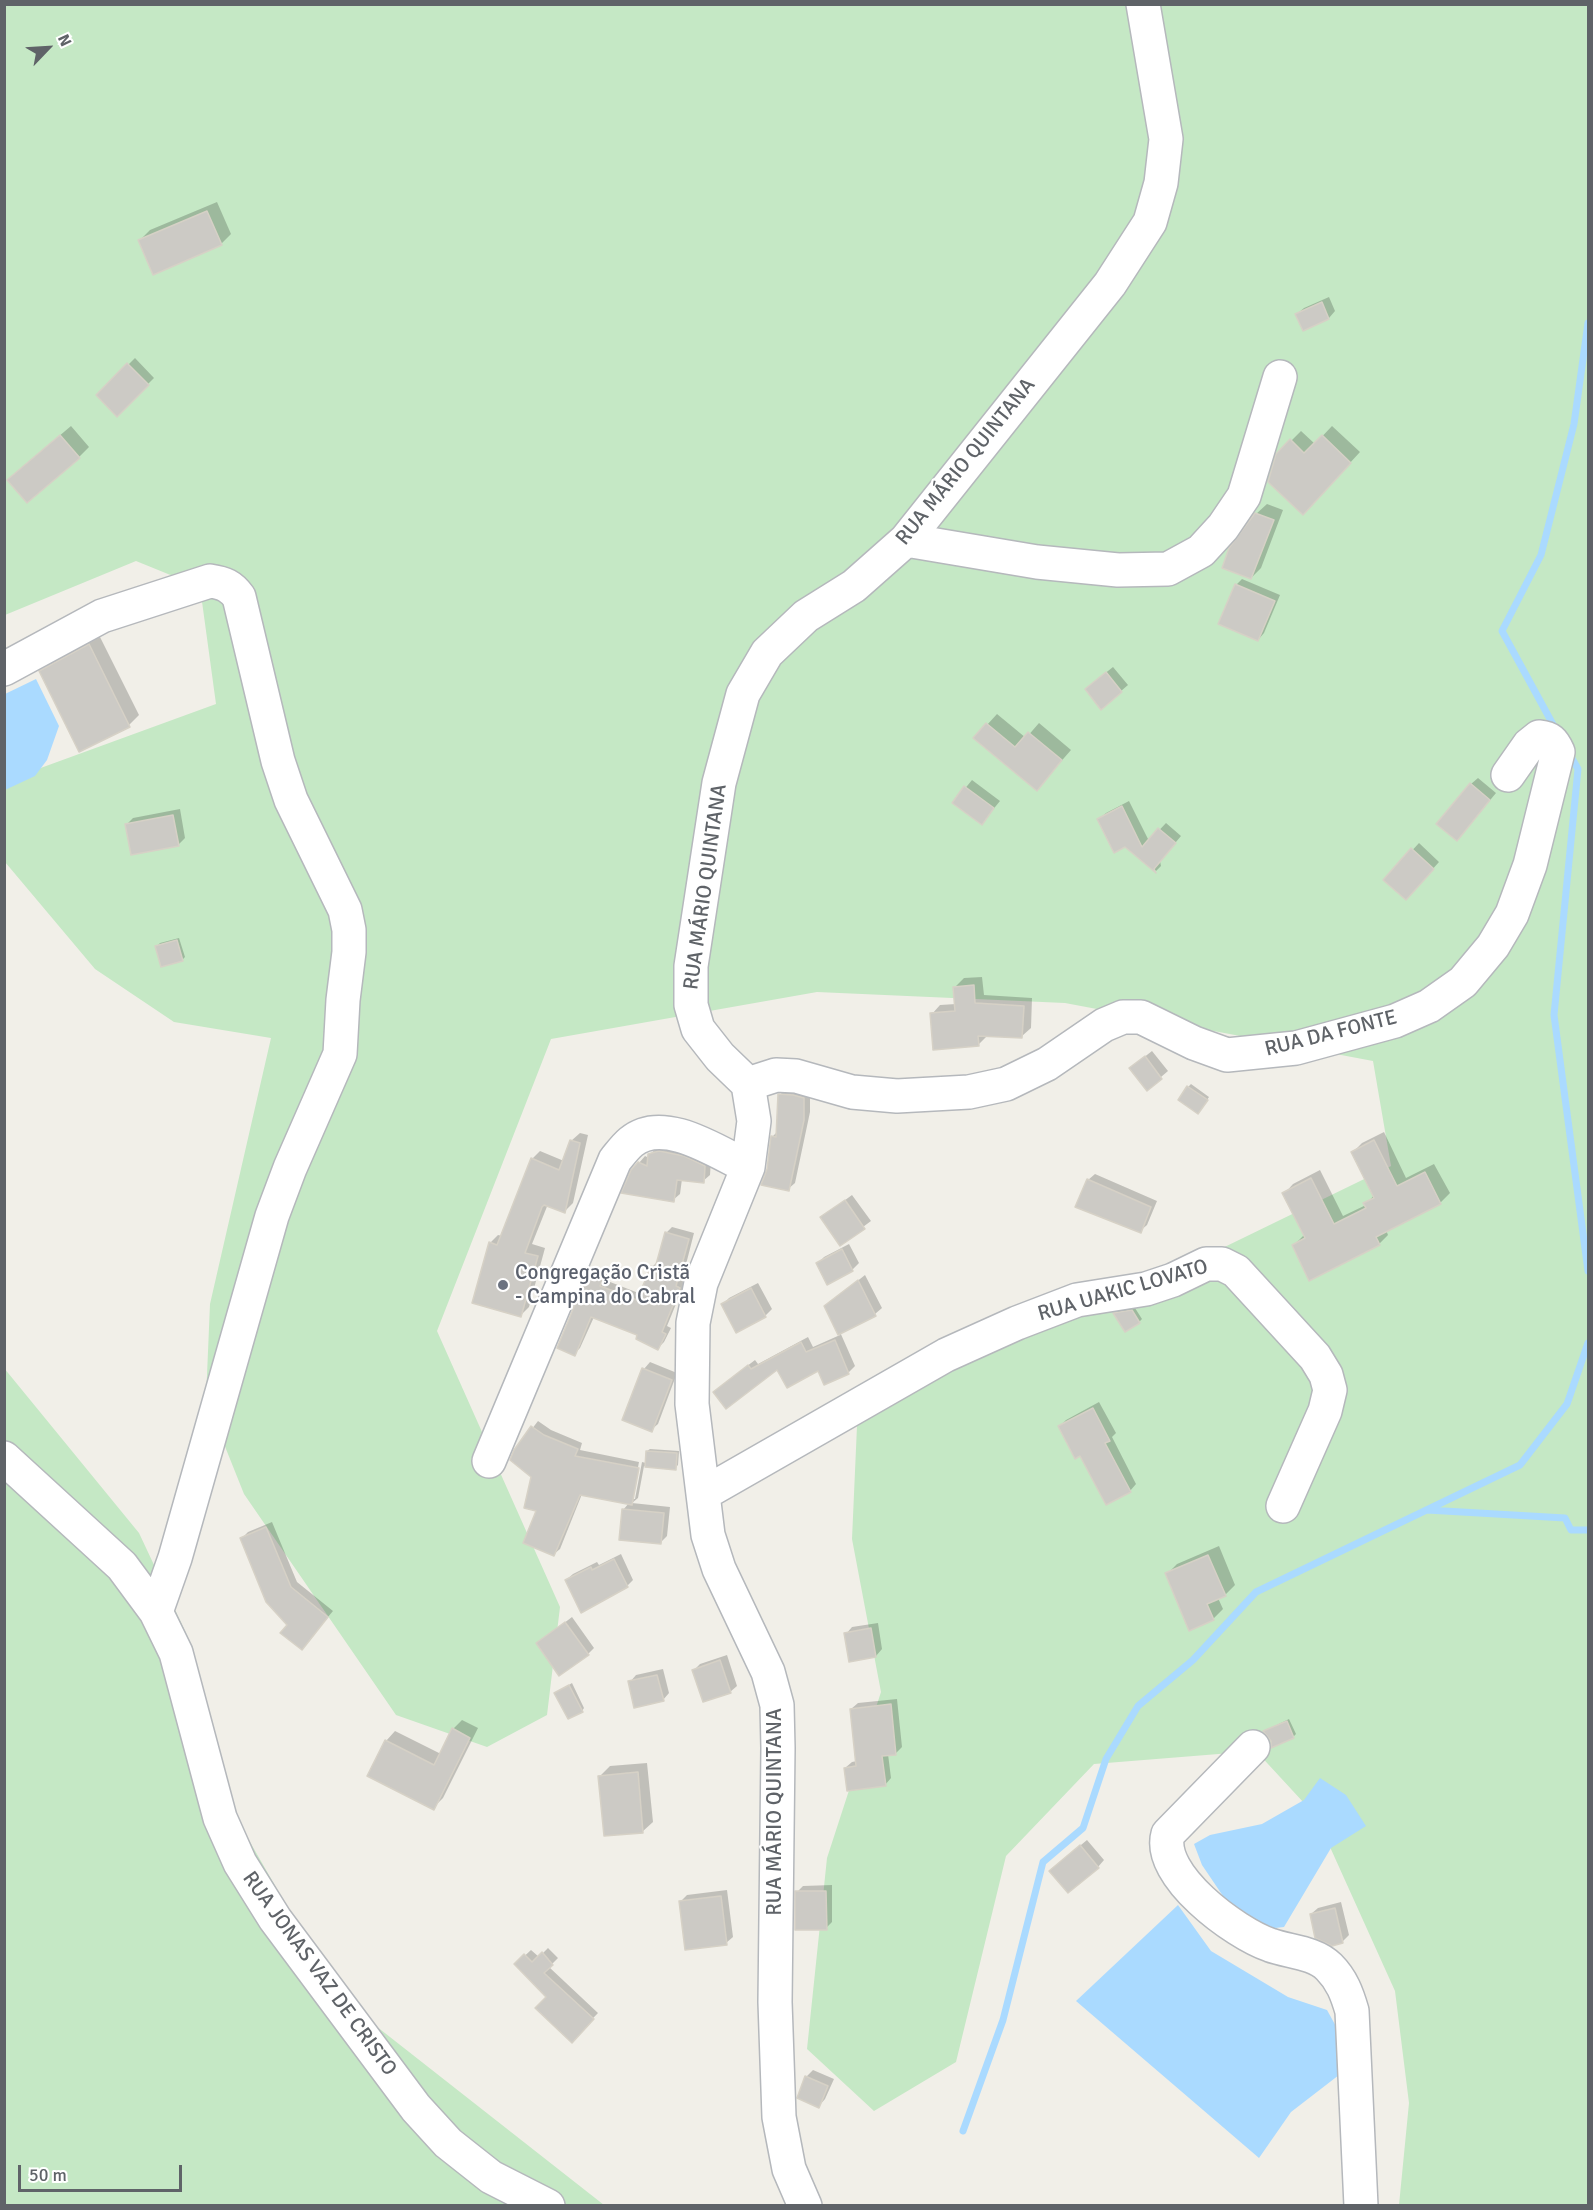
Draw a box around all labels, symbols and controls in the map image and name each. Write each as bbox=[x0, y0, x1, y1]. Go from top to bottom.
north arrow bbox=[18, 18, 78, 78]
text: N bbox=[53, 31, 76, 50]
street label: RUA MÁRIO QUINTANA bbox=[891, 373, 1041, 551]
street label: RUA MÁRIO QUINTANA bbox=[679, 782, 733, 992]
street label: RUA DA FONTE bbox=[1262, 1005, 1400, 1063]
street label: RUA UAKIC LOVATO bbox=[1035, 1255, 1211, 1327]
place label: Congregação Cristã - Campina do Cabral bbox=[515, 1260, 696, 1310]
marker: Congregação Cristã - Campina do Cabral bbox=[496, 1278, 510, 1292]
street label: RUA MÁRIO QUINTANA bbox=[762, 1708, 788, 1916]
street label: RUA JONAS VAZ DE CRISTO bbox=[236, 1867, 402, 2081]
scale bar bbox=[21, 2153, 184, 2191]
text: 50 m bbox=[29, 2164, 67, 2186]

